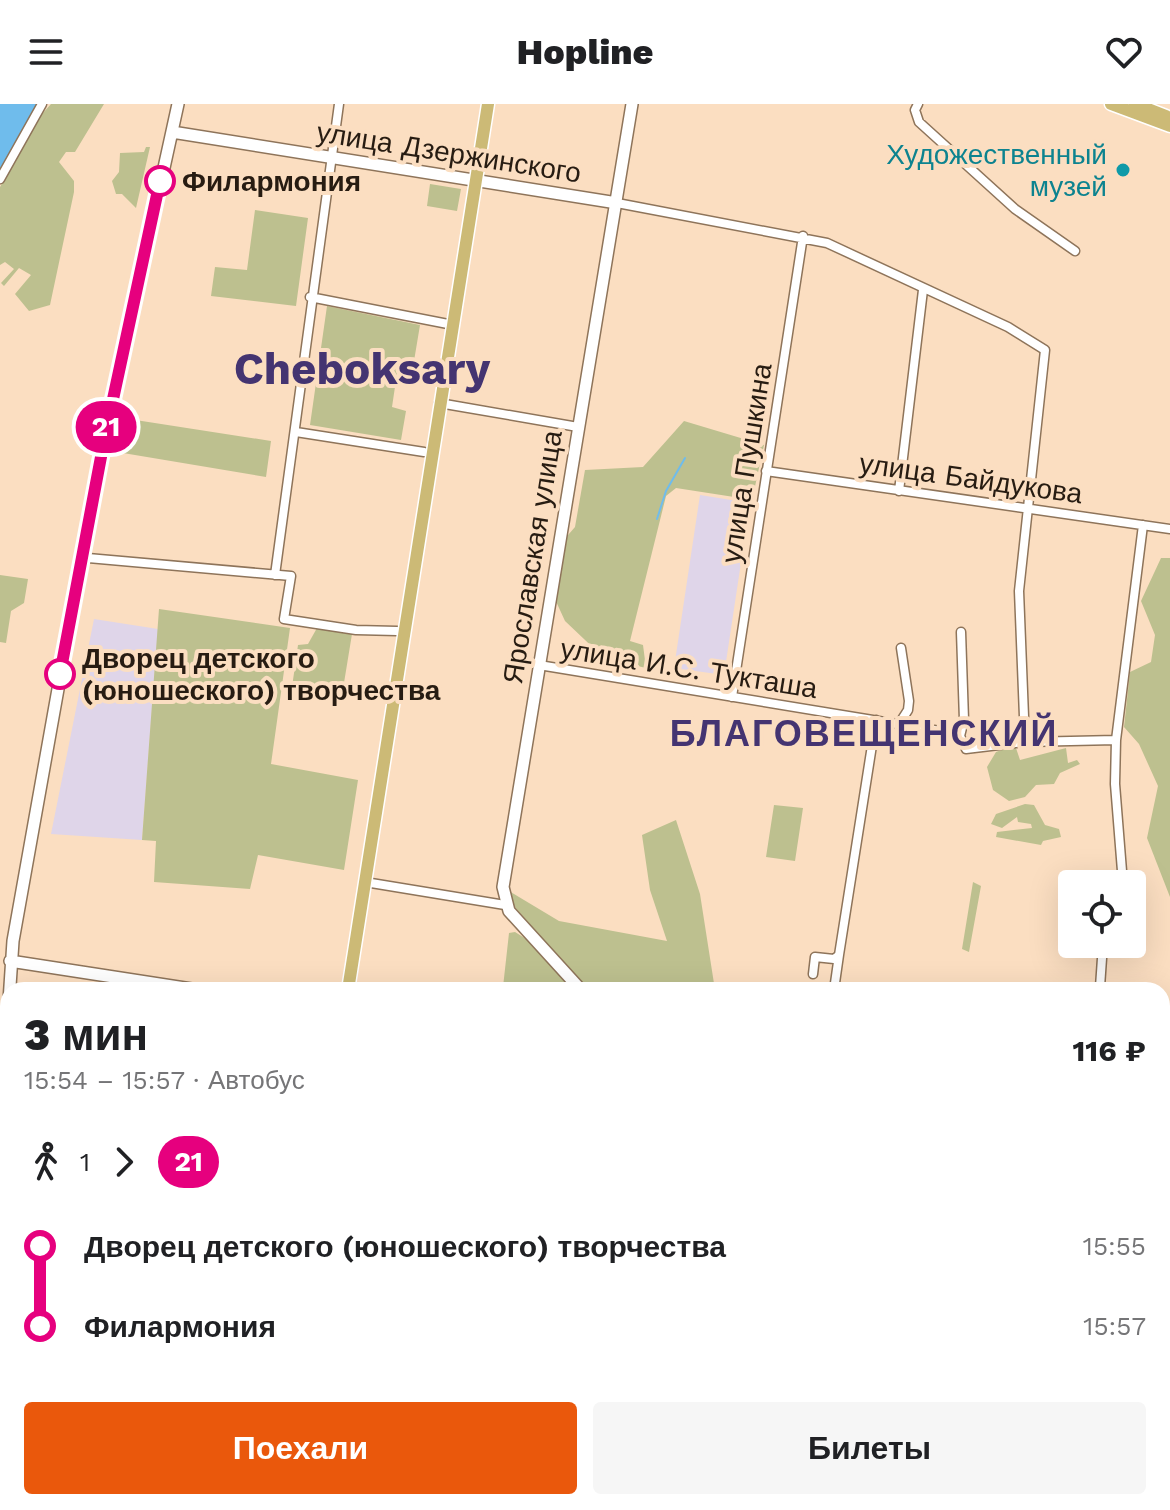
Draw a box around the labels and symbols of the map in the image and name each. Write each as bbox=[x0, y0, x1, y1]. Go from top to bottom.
street label: улица Дзержинского bbox=[314, 115, 583, 190]
place label: Художественный музей bbox=[886, 138, 1107, 203]
marker: Художественный музей bbox=[1114, 161, 1132, 179]
place label: Филармония bbox=[182, 165, 361, 198]
marker: Филармония bbox=[145, 166, 175, 196]
district label: Cheboksary bbox=[234, 343, 490, 395]
street label: улица Пушкина bbox=[714, 360, 779, 565]
line badge: 21 bbox=[70, 401, 142, 453]
street label: Ярославская улица bbox=[496, 428, 569, 686]
street label: улица Байдукова bbox=[857, 447, 1085, 511]
street label: улица И.С. Тукташа bbox=[558, 632, 820, 705]
place label: Дворец детского (юношеского) творчества bbox=[82, 642, 441, 707]
marker: Дворец детского (юношеского) творчества bbox=[45, 659, 75, 689]
district label: БЛАГОВЕЩЕНСКИЙ bbox=[670, 712, 1058, 755]

